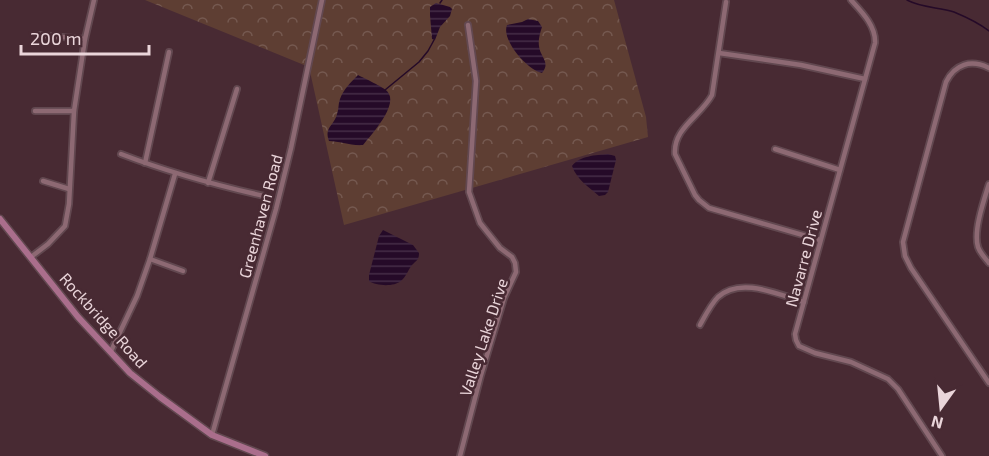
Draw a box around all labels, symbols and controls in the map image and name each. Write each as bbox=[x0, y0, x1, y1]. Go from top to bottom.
scale bar bbox=[21, 18, 148, 56]
text: 200 m bbox=[30, 27, 82, 49]
street label: Greenhaven Road bbox=[234, 152, 286, 280]
street label: Navarre Drive bbox=[781, 207, 825, 309]
street label: Rockbridge Road bbox=[56, 269, 152, 371]
street label: Valley Lake Drive bbox=[455, 276, 511, 398]
north arrow bbox=[911, 378, 971, 438]
text: N bbox=[929, 412, 945, 434]

